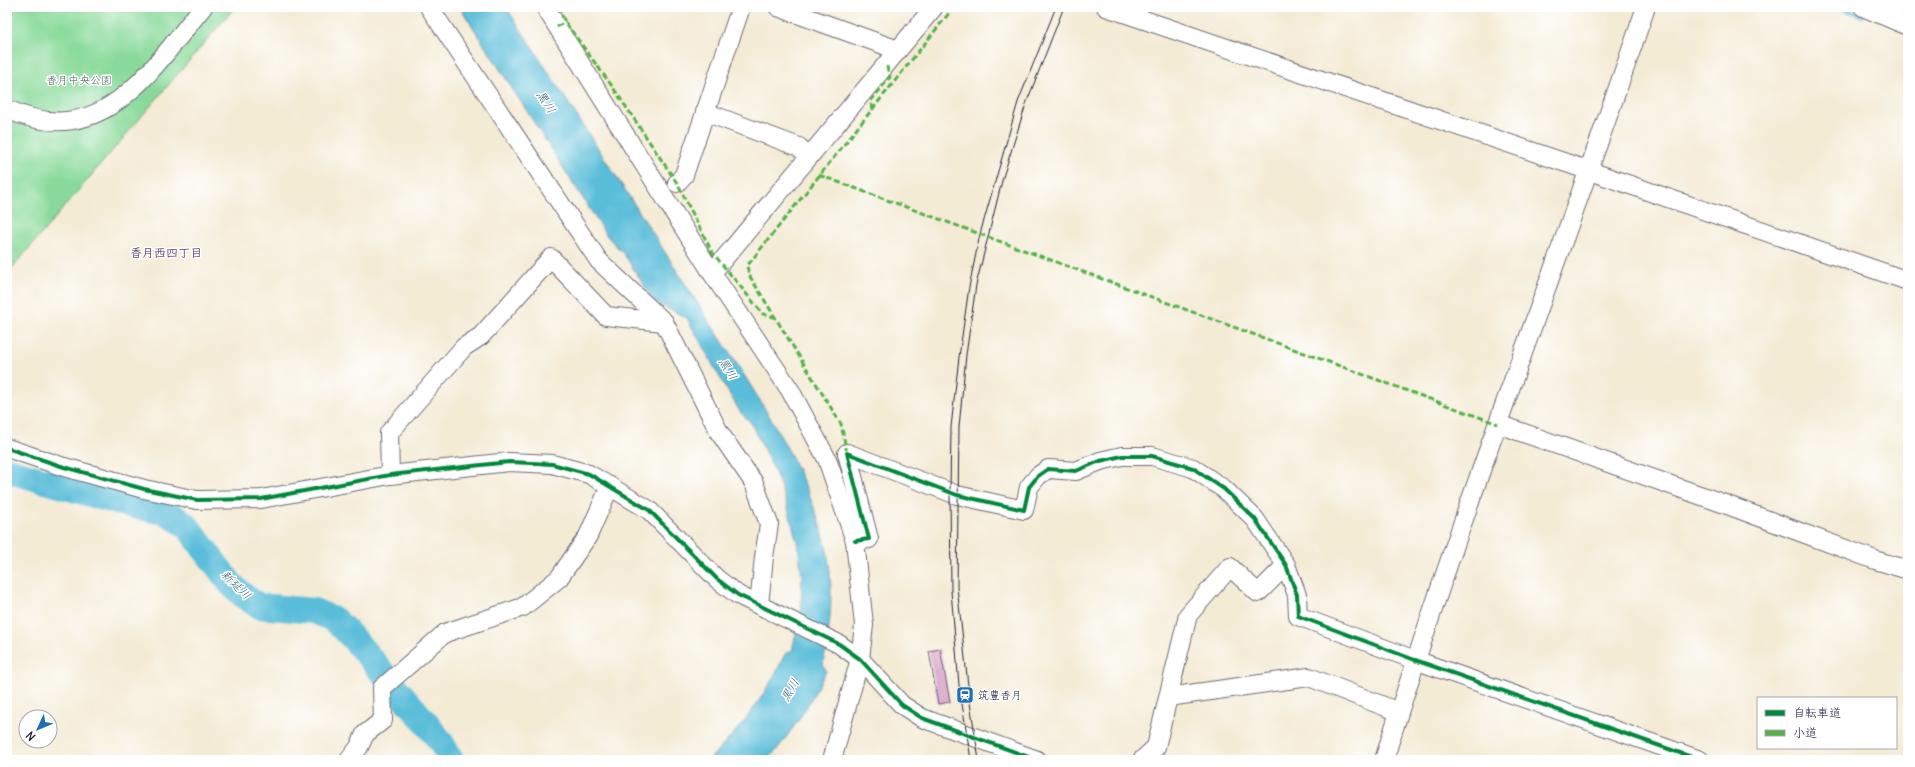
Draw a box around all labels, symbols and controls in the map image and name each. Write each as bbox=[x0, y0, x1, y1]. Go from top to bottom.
park label: 香月中央公園 bbox=[46, 73, 112, 87]
water label: 黒川 bbox=[534, 88, 559, 116]
district label: 香月西四丁目 bbox=[130, 245, 202, 260]
water label: 黒川 bbox=[716, 355, 741, 383]
water label: 新延川 bbox=[218, 567, 255, 603]
water label: 黒川 bbox=[777, 676, 802, 704]
station icon: 筑豊香月 bbox=[955, 685, 975, 705]
place label: 筑豊香月 bbox=[978, 688, 1022, 702]
legend bbox=[1757, 697, 1897, 749]
text: 自転車道 bbox=[1793, 705, 1841, 720]
north arrow bbox=[18, 709, 58, 749]
text: 小道 bbox=[1793, 725, 1817, 740]
text: N bbox=[23, 728, 38, 744]

